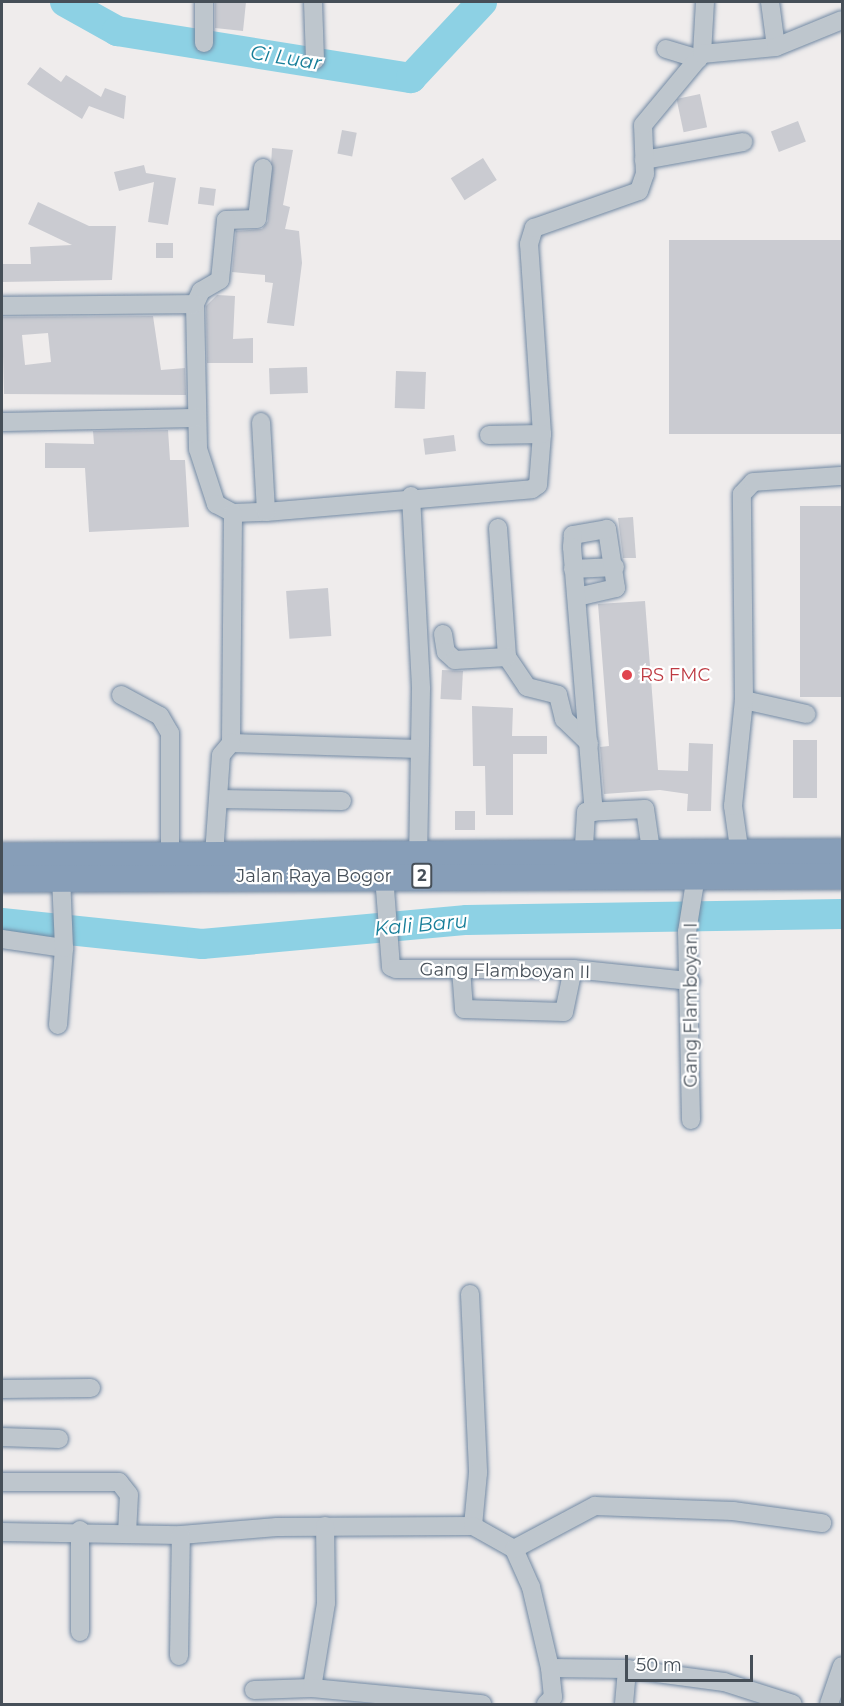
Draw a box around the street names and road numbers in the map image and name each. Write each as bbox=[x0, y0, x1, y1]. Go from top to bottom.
road number: 2 bbox=[410, 863, 434, 889]
street label: Jalan Raya Bogor bbox=[236, 865, 392, 887]
street label: Gang Flamboyan I bbox=[680, 922, 702, 1088]
street label: Gang Flamboyan II bbox=[419, 959, 591, 983]

